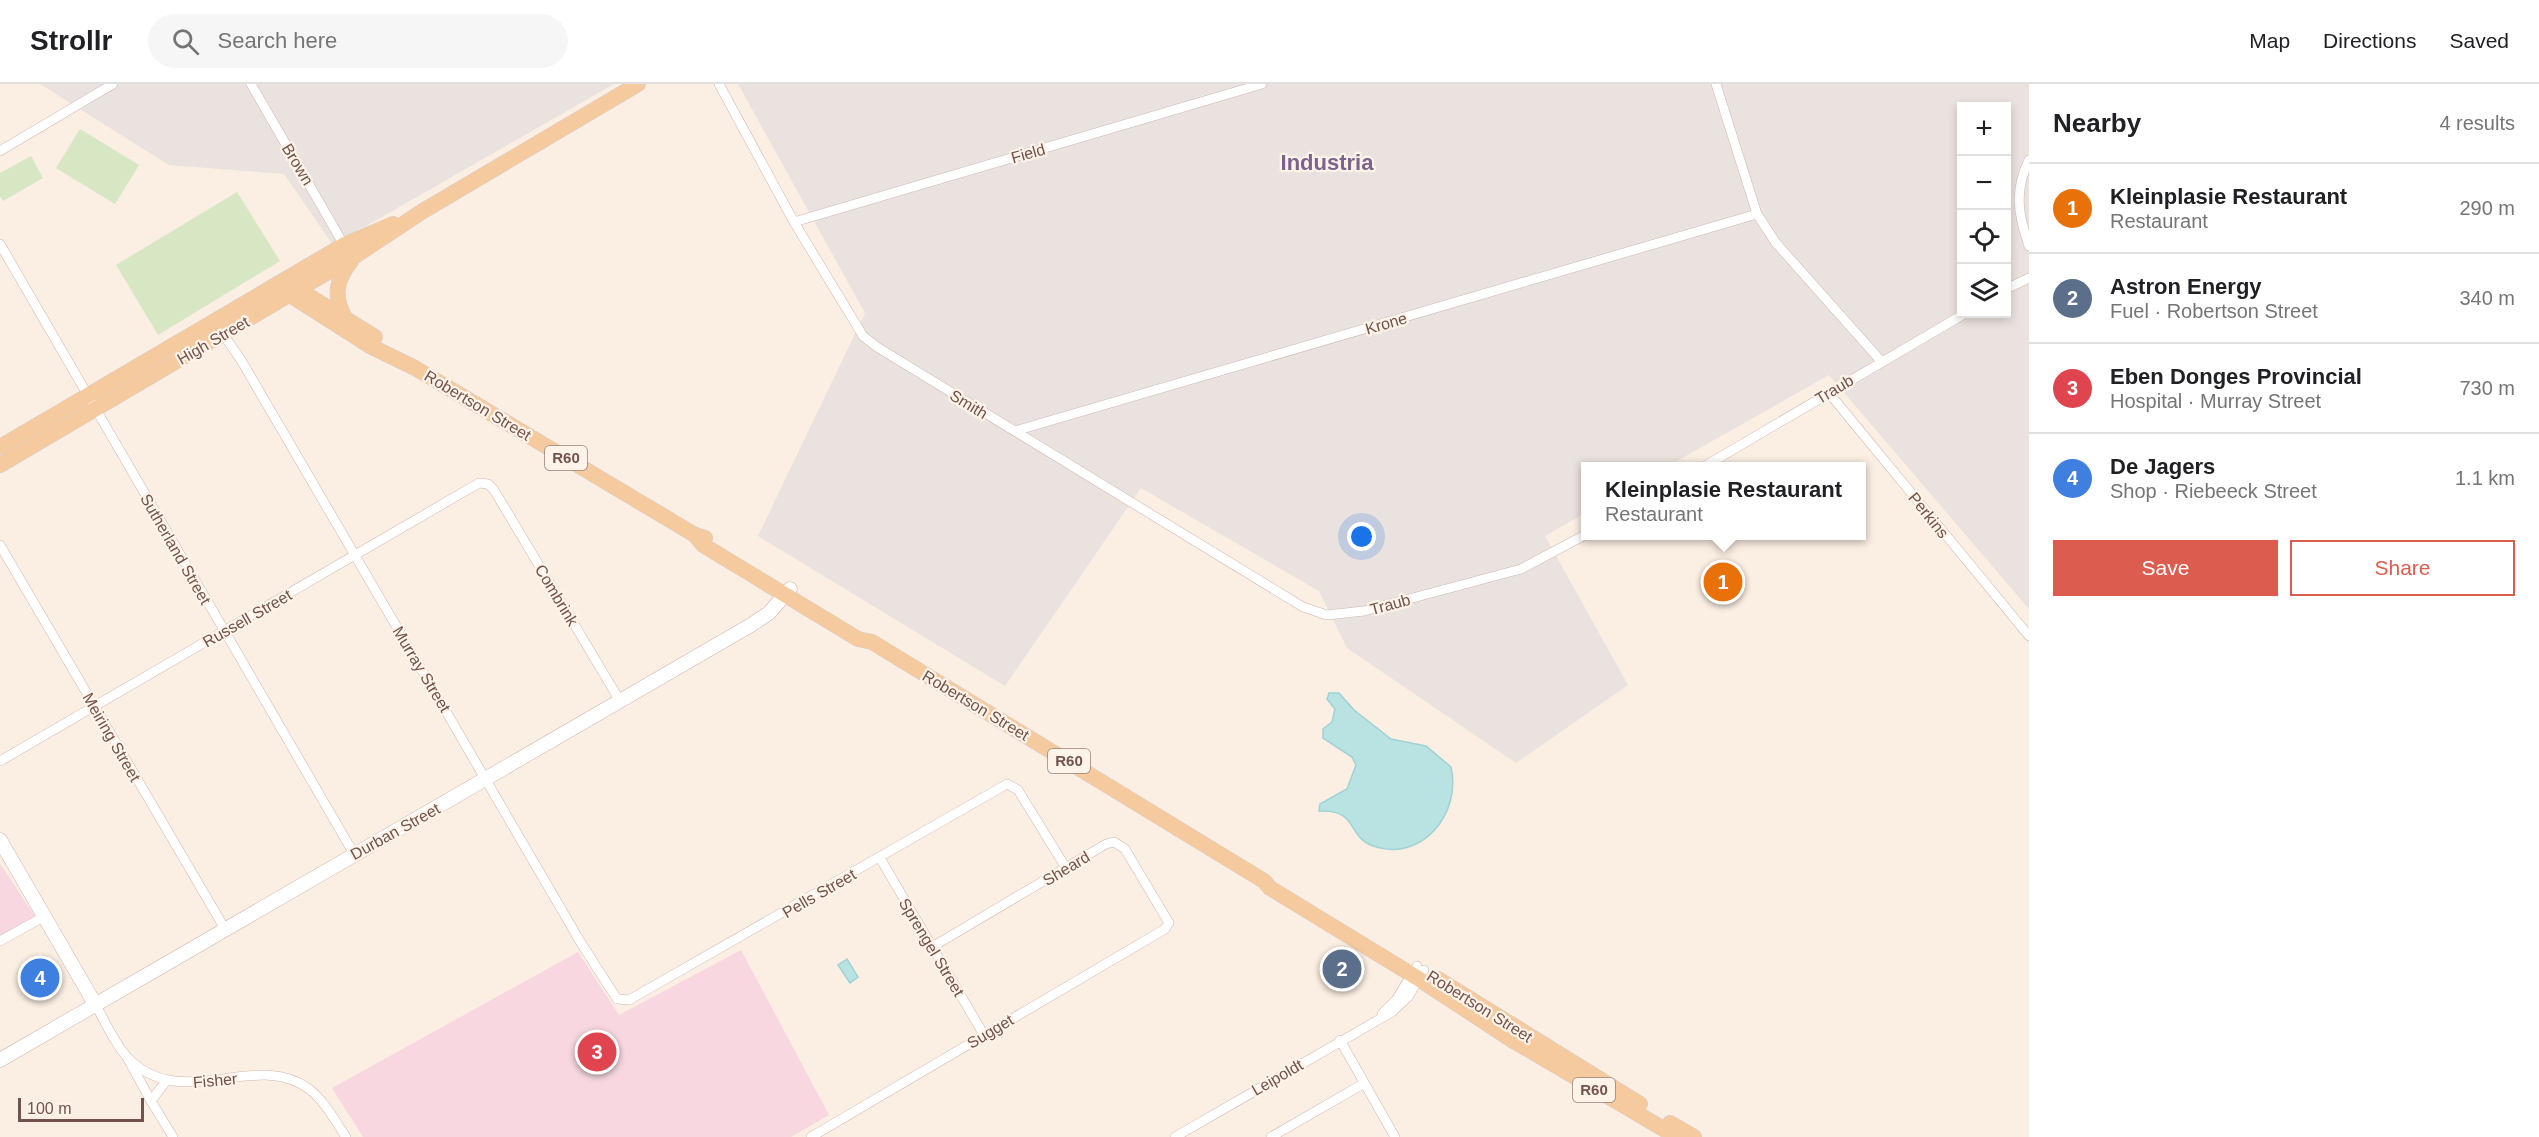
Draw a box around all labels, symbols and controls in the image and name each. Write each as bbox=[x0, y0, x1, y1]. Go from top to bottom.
search box bbox=[148, 14, 568, 68]
text: Strollr bbox=[30, 25, 112, 56]
icon: search bbox=[169, 25, 202, 58]
text: Search here bbox=[217, 28, 337, 53]
text: Map bbox=[2249, 29, 2290, 52]
text: Directions bbox=[2323, 29, 2416, 52]
text: Saved bbox=[2449, 29, 2509, 52]
map controls bbox=[1957, 102, 2011, 318]
button: + bbox=[1957, 102, 2011, 156]
text: Nearby bbox=[2053, 108, 2141, 138]
text: 4 results bbox=[2439, 112, 2515, 134]
street label: Brown bbox=[279, 140, 317, 188]
street label: Field bbox=[1009, 141, 1047, 166]
district label: Industria bbox=[1281, 150, 1374, 175]
button: − bbox=[1957, 156, 2011, 210]
text: Kleinplasie Restaurant bbox=[2110, 184, 2347, 209]
text: 1 bbox=[2067, 197, 2078, 219]
text: 290 m bbox=[2459, 197, 2515, 219]
button: locate bbox=[1957, 210, 2011, 264]
text: Restaurant bbox=[2110, 210, 2208, 232]
button: layers bbox=[1957, 264, 2011, 318]
text: Astron Energy bbox=[2110, 274, 2262, 299]
text: 2 bbox=[2067, 287, 2078, 309]
text: 340 m bbox=[2459, 287, 2515, 309]
text: Fuel · Robertson Street bbox=[2110, 300, 2318, 322]
street label: Krone bbox=[1363, 309, 1409, 338]
street label: High Street bbox=[174, 313, 253, 368]
text: Eben Donges Provincial bbox=[2110, 364, 2362, 389]
street label: Robertson Street bbox=[422, 367, 534, 444]
street label: Traub bbox=[1812, 371, 1856, 407]
text: 3 bbox=[2067, 377, 2078, 399]
text: 730 m bbox=[2459, 377, 2515, 399]
street label: Smith bbox=[947, 387, 991, 422]
text: Hospital · Murray Street bbox=[2110, 390, 2321, 412]
road number: R60 bbox=[545, 446, 587, 470]
text: De Jagers bbox=[2110, 454, 2215, 479]
popup bbox=[1581, 462, 1866, 540]
text: 4 bbox=[2067, 467, 2078, 489]
text: 1.1 km bbox=[2455, 467, 2515, 489]
text: Kleinplasie Restaurant bbox=[1605, 477, 1842, 502]
text: Shop · Riebeeck Street bbox=[2110, 480, 2317, 502]
street label: Perkins bbox=[1905, 489, 1952, 541]
street label: Sutherland Street bbox=[137, 491, 214, 608]
text: Restaurant bbox=[1605, 503, 1703, 525]
your location bbox=[1347, 522, 1376, 551]
button: Save bbox=[2053, 540, 2278, 596]
button: Share bbox=[2290, 540, 2515, 596]
pin: 1 bbox=[1704, 560, 1742, 604]
street label: Combrink bbox=[532, 562, 582, 630]
street label: Russell Street bbox=[200, 586, 295, 651]
street label: Traub bbox=[1368, 591, 1412, 618]
street label: Murray Street bbox=[389, 623, 454, 716]
street label: Robertson Street bbox=[920, 667, 1032, 744]
street label: Meiring Street bbox=[79, 690, 144, 785]
road number: R60 bbox=[1048, 749, 1090, 773]
street label: Durban Street bbox=[348, 800, 443, 863]
street label: Sheard bbox=[1040, 848, 1093, 889]
street label: Pells Street bbox=[780, 865, 859, 921]
street label: Sprengel Street bbox=[896, 895, 968, 1000]
pin: 2 bbox=[1322, 946, 1362, 992]
pin: 4 bbox=[20, 956, 60, 1000]
street label: Robertson Street bbox=[1424, 967, 1536, 1046]
street label: Sugget bbox=[964, 1011, 1017, 1052]
pin: 3 bbox=[578, 1030, 616, 1074]
street label: Leipoldt bbox=[1249, 1056, 1306, 1099]
street label: Fisher bbox=[192, 1070, 239, 1091]
road number: R60 bbox=[1573, 1078, 1615, 1102]
scale bar bbox=[18, 1095, 144, 1122]
text: 100 m bbox=[27, 1100, 71, 1117]

